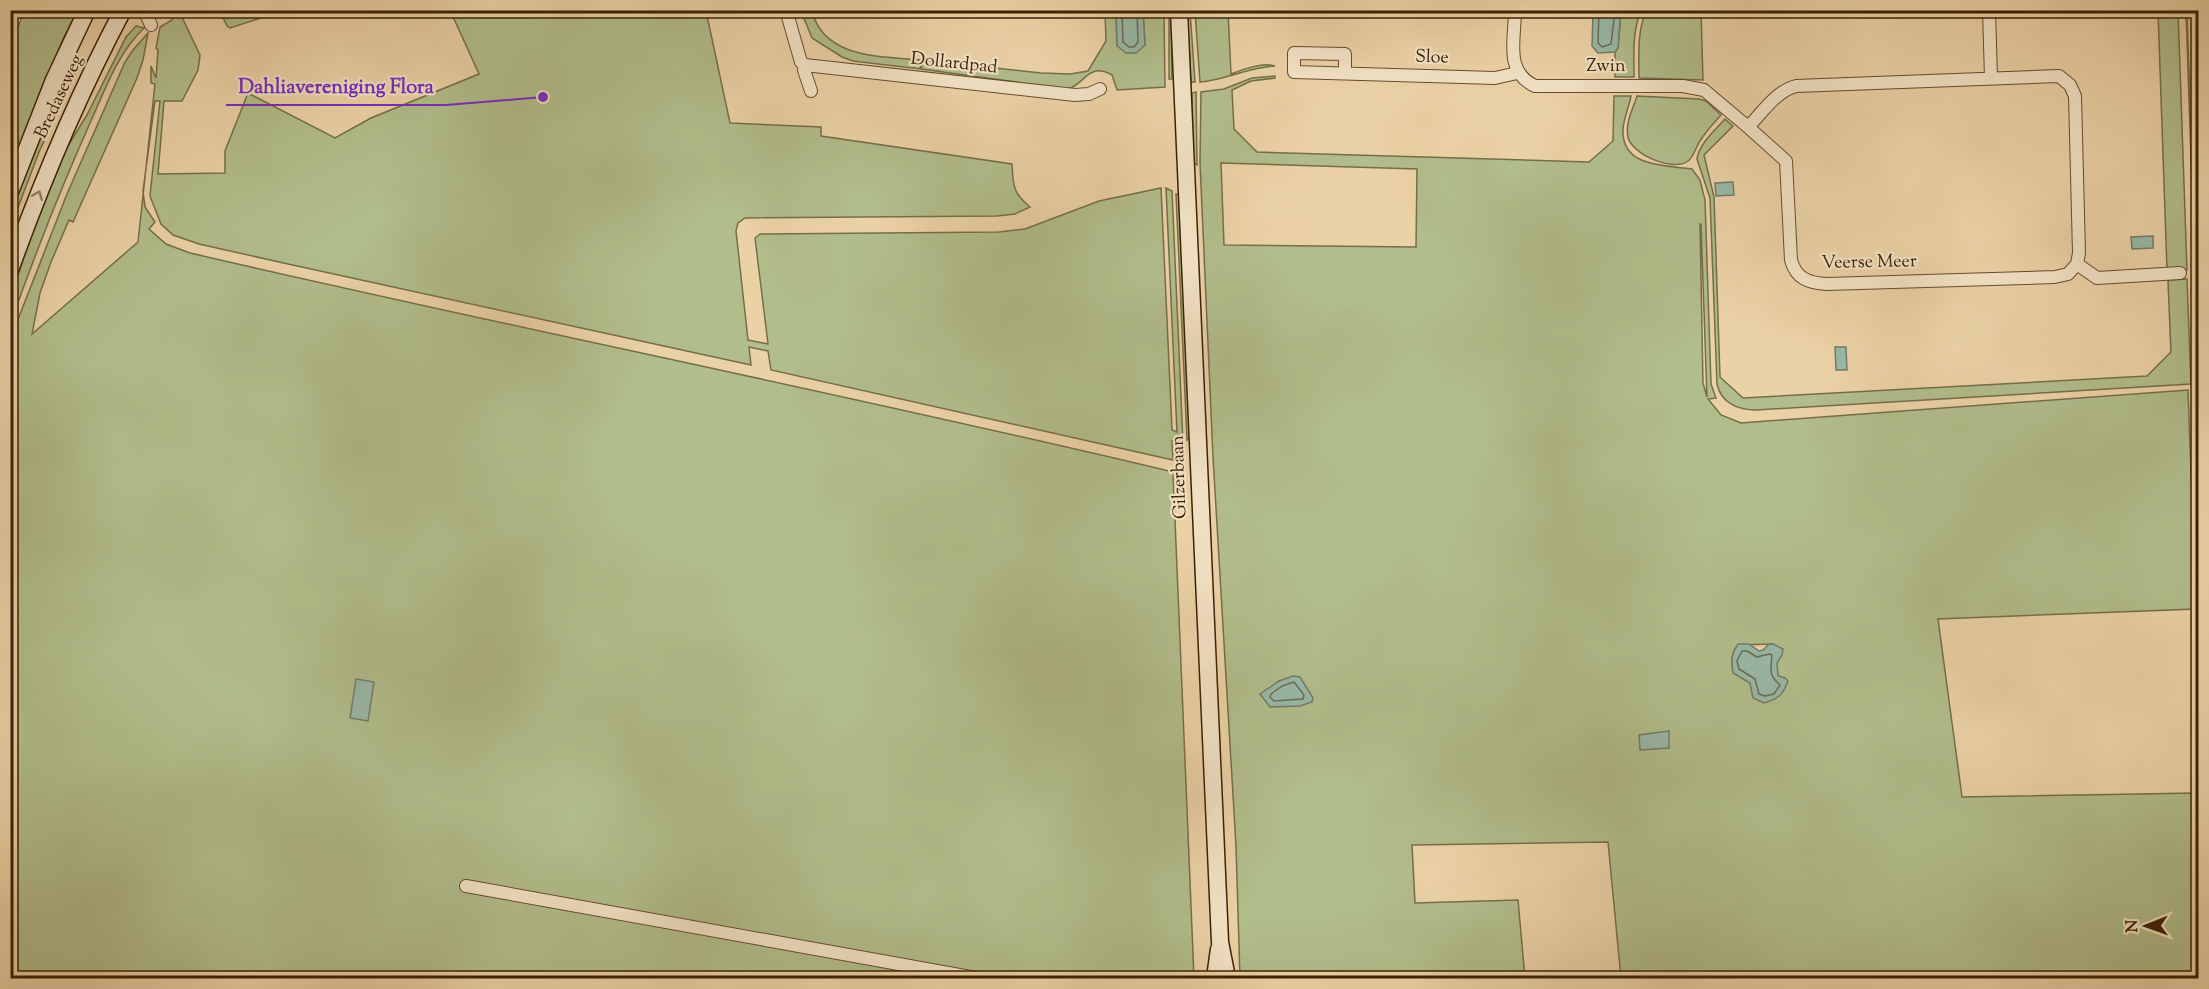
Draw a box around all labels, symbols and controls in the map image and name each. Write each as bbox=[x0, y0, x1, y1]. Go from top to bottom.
street label: Sloe bbox=[1415, 44, 1449, 72]
street label: Dollardpad bbox=[909, 47, 999, 81]
street label: Bredaseweg bbox=[29, 50, 91, 143]
street label: Zwin bbox=[1586, 54, 1626, 80]
callout: Dahliavereniging Flora bbox=[226, 67, 446, 105]
text: Dahliavereniging Flora bbox=[238, 74, 435, 103]
one-way arrow bbox=[31, 190, 44, 201]
street label: Veerse Meer bbox=[1821, 249, 1917, 277]
street label: Gilzerbaan bbox=[1166, 434, 1194, 519]
north arrow bbox=[2116, 896, 2176, 956]
text: N bbox=[2122, 919, 2145, 933]

